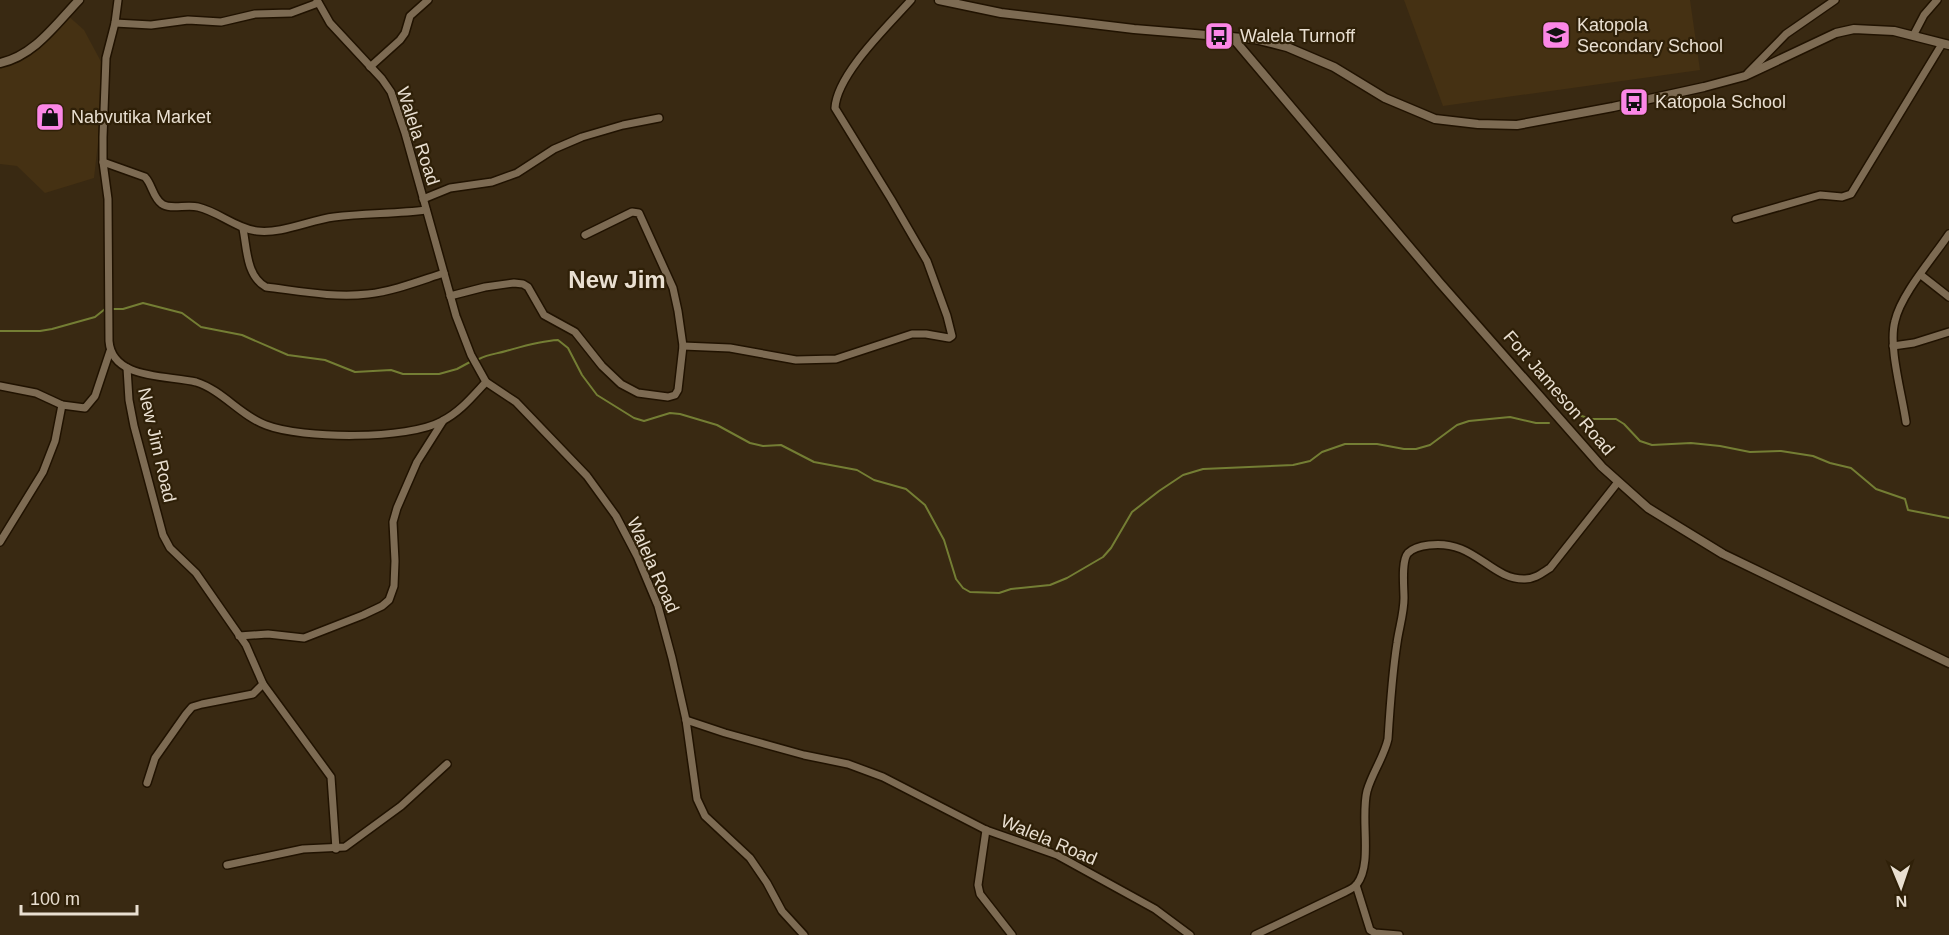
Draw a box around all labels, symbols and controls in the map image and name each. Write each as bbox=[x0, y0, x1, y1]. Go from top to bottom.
place label: Katopola Secondary School bbox=[1577, 15, 1723, 56]
school or university icon: Katopola Secondary School bbox=[1540, 19, 1572, 51]
bus stop icon: Walela Turnoff bbox=[1203, 20, 1235, 52]
place label: Walela Turnoff bbox=[1240, 26, 1356, 46]
street label: Walela Road bbox=[393, 84, 443, 188]
bus stop icon: Katopola School bbox=[1618, 86, 1650, 118]
place label: Katopola School bbox=[1655, 92, 1786, 112]
shop icon: Nabvutika Market bbox=[34, 101, 66, 133]
place label: Nabvutika Market bbox=[71, 107, 211, 127]
district label: New Jim bbox=[568, 266, 666, 293]
street label: Fort Jameson Road bbox=[1500, 327, 1618, 459]
street label: New Jim Road bbox=[134, 386, 180, 504]
street label: Walela Road bbox=[623, 514, 683, 616]
street label: Walela Road bbox=[998, 811, 1100, 869]
north arrow bbox=[1871, 857, 1931, 917]
scale bar bbox=[21, 878, 136, 916]
text: 100 m bbox=[30, 889, 80, 909]
text: N bbox=[1895, 893, 1908, 910]

